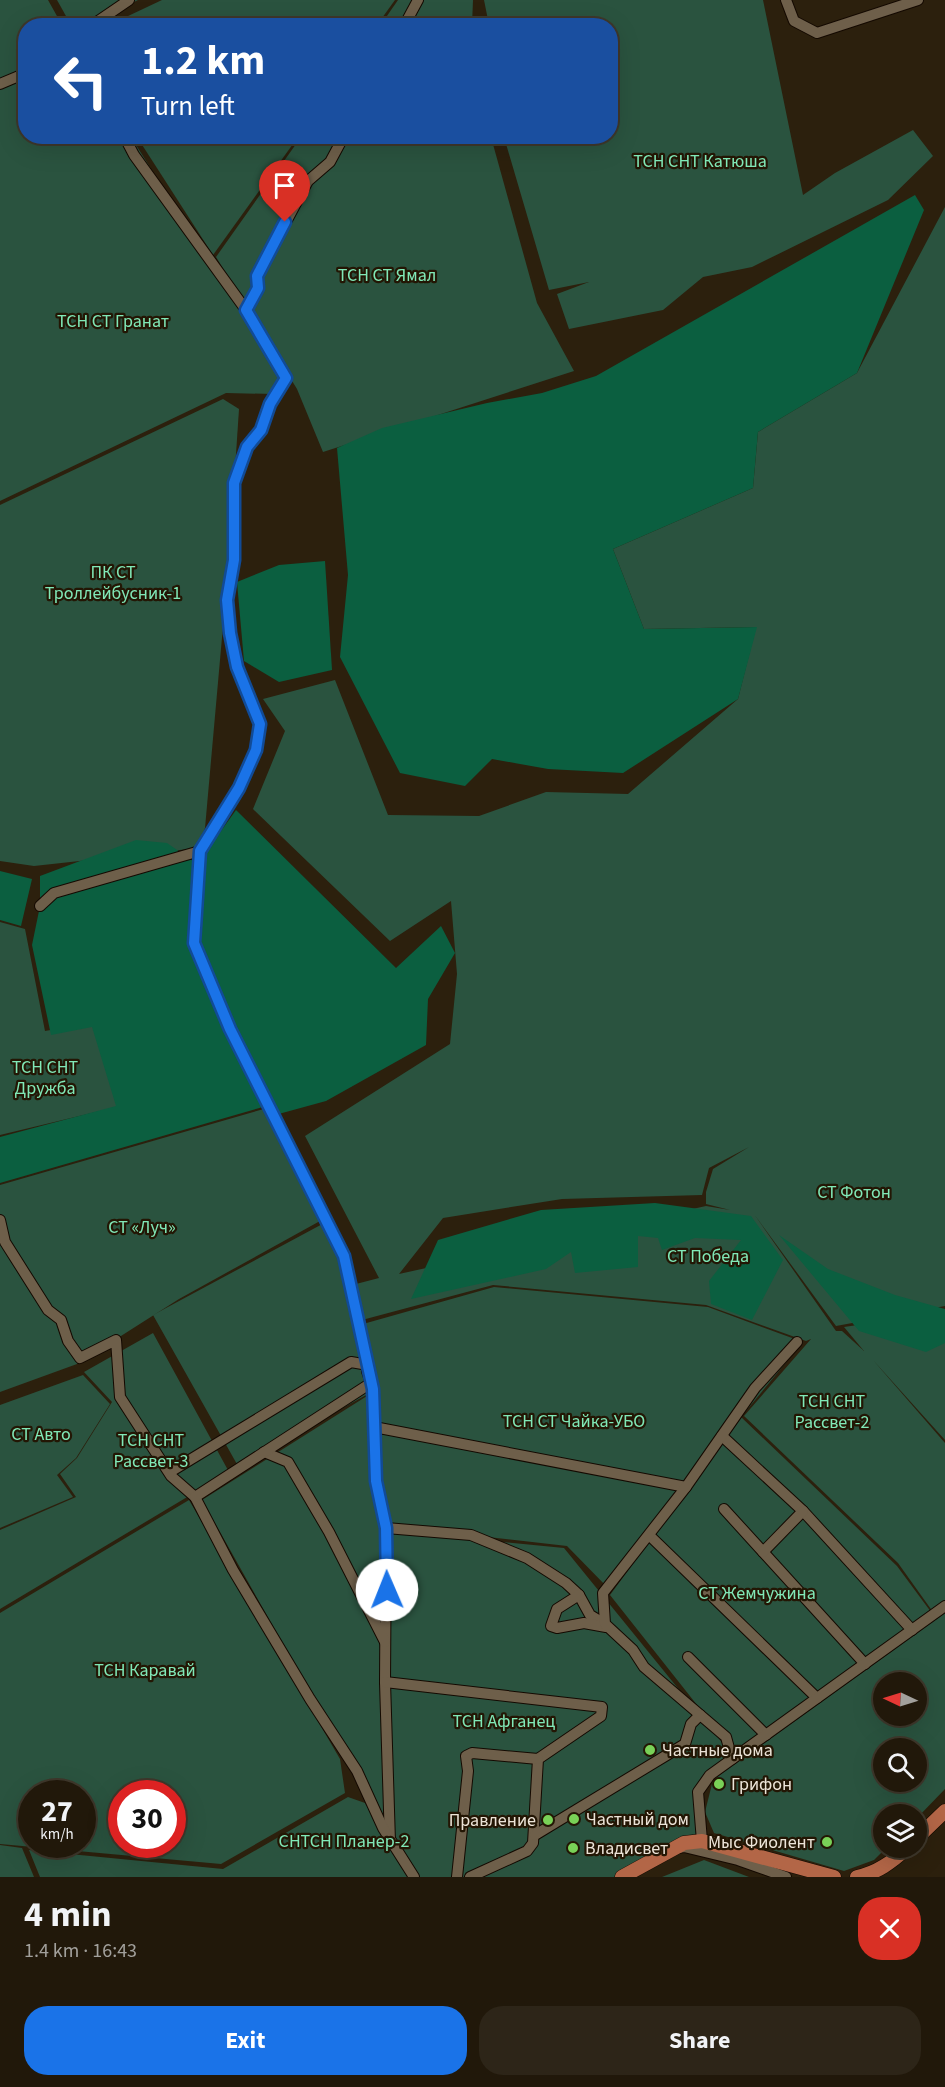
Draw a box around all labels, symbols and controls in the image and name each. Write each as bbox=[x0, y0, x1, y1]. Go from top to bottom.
text: 1.2 km bbox=[141, 31, 265, 91]
icon: left bbox=[42, 42, 120, 120]
text: Turn left bbox=[141, 87, 235, 126]
park label: ТСН СНТ Катюша bbox=[633, 149, 767, 174]
pin bbox=[259, 160, 310, 222]
icon: arrive bbox=[268, 169, 301, 202]
park label: ТСН СТ Ямал bbox=[338, 263, 436, 288]
park label: ТСН СТ Гранат bbox=[57, 309, 169, 334]
park label: ПК СТ Троллейбусник-1 bbox=[45, 560, 181, 606]
park label: ТСН СНТ Дружба bbox=[12, 1055, 79, 1101]
park label: СТ Фотон bbox=[817, 1180, 891, 1205]
park label: СТ «Луч» bbox=[108, 1215, 176, 1240]
park label: СТ Победа bbox=[667, 1244, 749, 1269]
park label: ТСН СНТ Рассвет-2 bbox=[795, 1389, 869, 1435]
park label: ТСН СТ Чайка-УБО bbox=[503, 1409, 645, 1434]
park label: СТ Авто bbox=[11, 1422, 71, 1447]
park label: ТСН СНТ Рассвет-3 bbox=[114, 1428, 188, 1474]
position arrow bbox=[355, 1558, 419, 1622]
park label: СТ Жемчужина bbox=[698, 1581, 816, 1606]
park label: ТСН Каравай bbox=[94, 1658, 196, 1683]
north arrow bbox=[873, 1672, 927, 1726]
map controls bbox=[873, 1672, 927, 1858]
park label: ТСН Афганец bbox=[453, 1709, 555, 1734]
place label: Частные дома bbox=[662, 1738, 773, 1763]
button: search bbox=[873, 1738, 927, 1792]
marker: Частные дома bbox=[643, 1743, 657, 1757]
place label: Грифон bbox=[731, 1772, 792, 1797]
marker: Грифон bbox=[712, 1777, 726, 1791]
speed limit sign: 30 bbox=[108, 1780, 186, 1858]
text: 27 bbox=[41, 1790, 73, 1833]
button: layers bbox=[873, 1804, 927, 1858]
place label: Частный дом bbox=[586, 1807, 689, 1832]
place label: Правление bbox=[449, 1808, 536, 1833]
marker: Частный дом bbox=[567, 1812, 581, 1826]
marker: Правление bbox=[541, 1813, 555, 1827]
text: km/h bbox=[40, 1824, 74, 1845]
park label: СНТСН Планер-2 bbox=[279, 1829, 409, 1854]
place label: Мыс Фиолент bbox=[708, 1830, 815, 1855]
marker: Мыс Фиолент bbox=[820, 1835, 834, 1849]
place label: Владисвет bbox=[585, 1836, 668, 1861]
marker: Владисвет bbox=[566, 1841, 580, 1855]
text: 4 min bbox=[24, 1889, 112, 1940]
button: close bbox=[858, 1897, 921, 1960]
text: 1.4 km · 16:43 bbox=[24, 1937, 137, 1965]
button: Exit bbox=[24, 2006, 467, 2075]
button: Share bbox=[479, 2006, 921, 2075]

